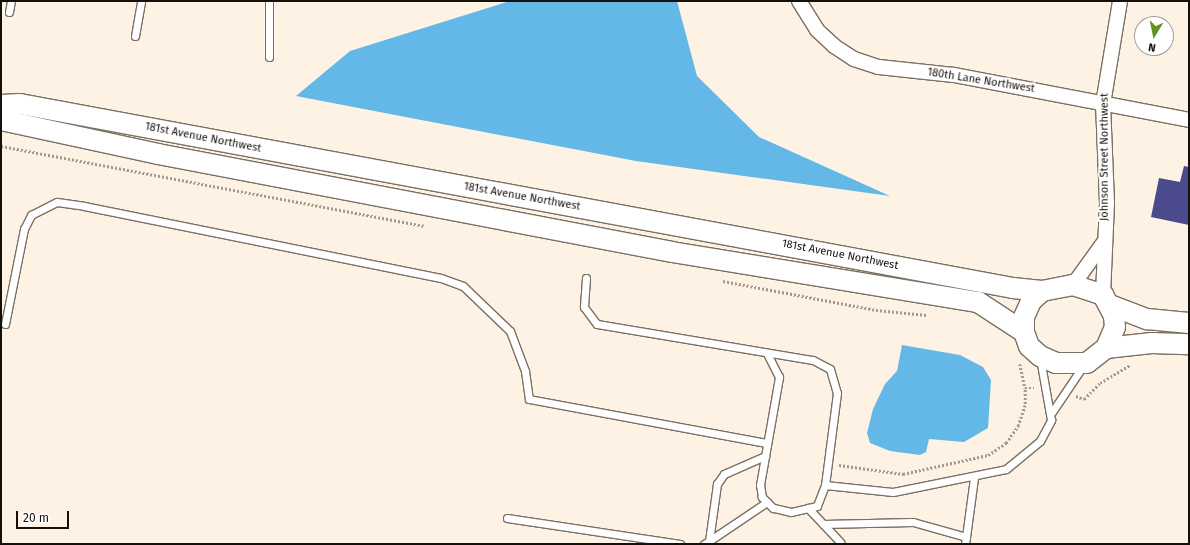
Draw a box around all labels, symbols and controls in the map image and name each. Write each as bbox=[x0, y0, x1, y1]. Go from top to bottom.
north arrow bbox=[1134, 16, 1174, 56]
text: N bbox=[1147, 40, 1157, 54]
street label: 180th Lane Northwest bbox=[926, 66, 1036, 96]
street label: Johnson Street Northwest bbox=[1098, 93, 1112, 221]
street label: 181st Avenue Northwest bbox=[144, 120, 262, 156]
street label: 181st Avenue Northwest bbox=[463, 180, 581, 214]
street label: 181st Avenue Northwest bbox=[781, 237, 899, 273]
scale bar bbox=[18, 503, 71, 529]
text: 20 m bbox=[23, 511, 49, 525]

